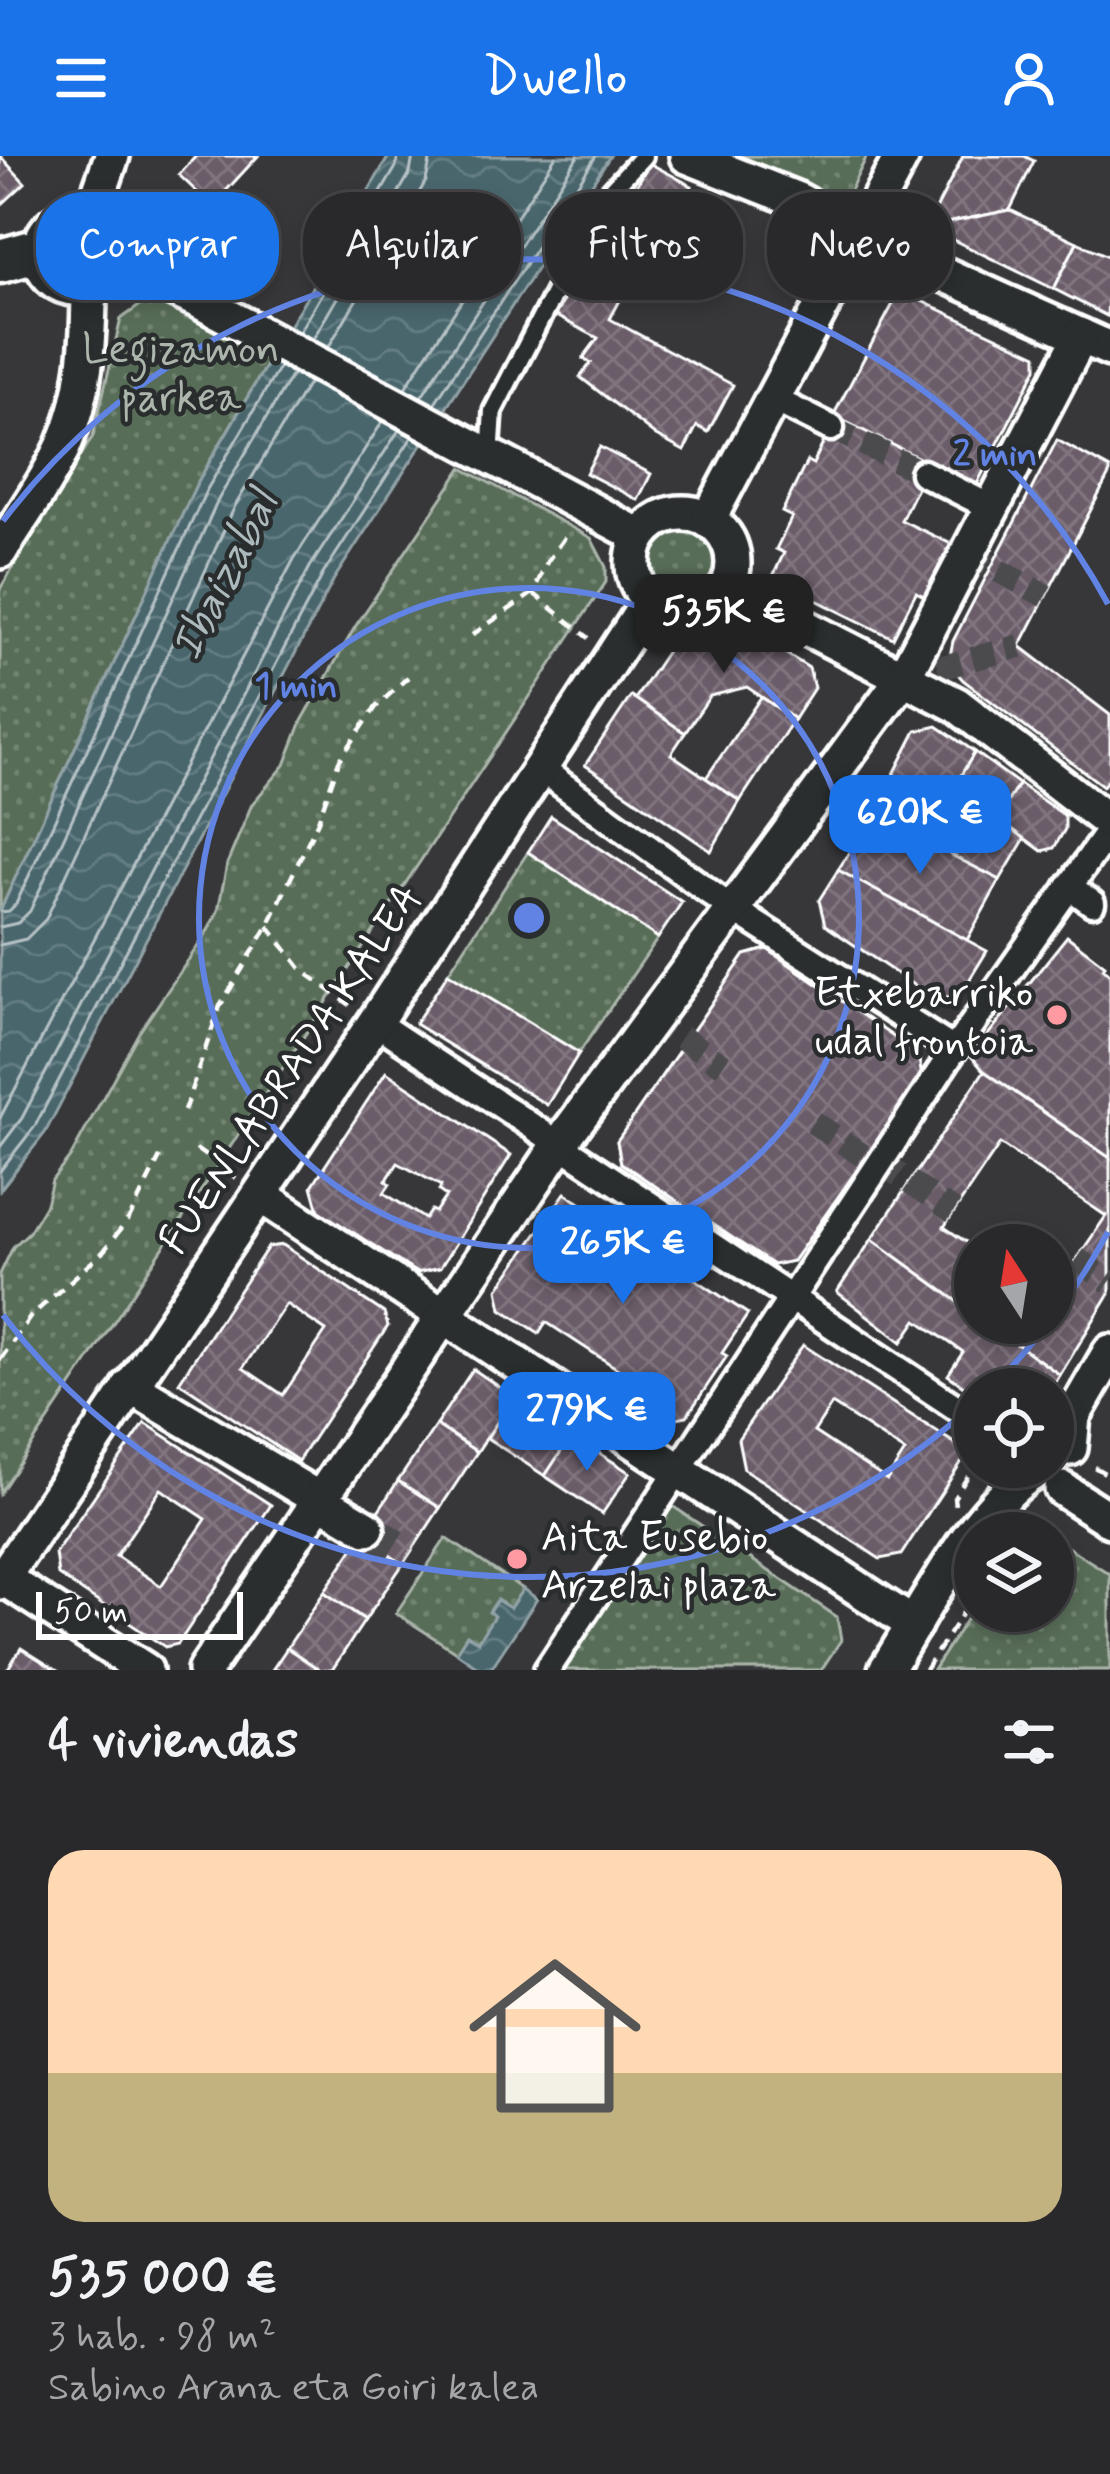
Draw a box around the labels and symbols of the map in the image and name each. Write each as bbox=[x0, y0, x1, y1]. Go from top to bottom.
park label: Legizamon parkea bbox=[82, 323, 280, 426]
text: 2 min bbox=[953, 432, 1037, 479]
water label: Ibaizabal bbox=[158, 478, 295, 671]
pin: 535K € bbox=[626, 574, 822, 676]
text: 1 min bbox=[255, 664, 337, 711]
pin: 620K € bbox=[822, 775, 1018, 877]
street label: FUENLABRADA KALEA bbox=[147, 874, 436, 1266]
centre of rings bbox=[508, 897, 550, 939]
place label: Etxebarriko udal frontoia bbox=[814, 967, 1034, 1070]
marker: Etxebarriko udal frontoia bbox=[1044, 1002, 1070, 1028]
pin: 265K € bbox=[525, 1205, 721, 1307]
north arrow bbox=[954, 1224, 1074, 1344]
pin: 279K € bbox=[489, 1372, 685, 1474]
place label: Aita Eusebio Arzelai plaza bbox=[541, 1511, 777, 1614]
marker: Aita Eusebio Arzelai plaza bbox=[504, 1546, 530, 1572]
scale bar bbox=[36, 1586, 243, 1639]

